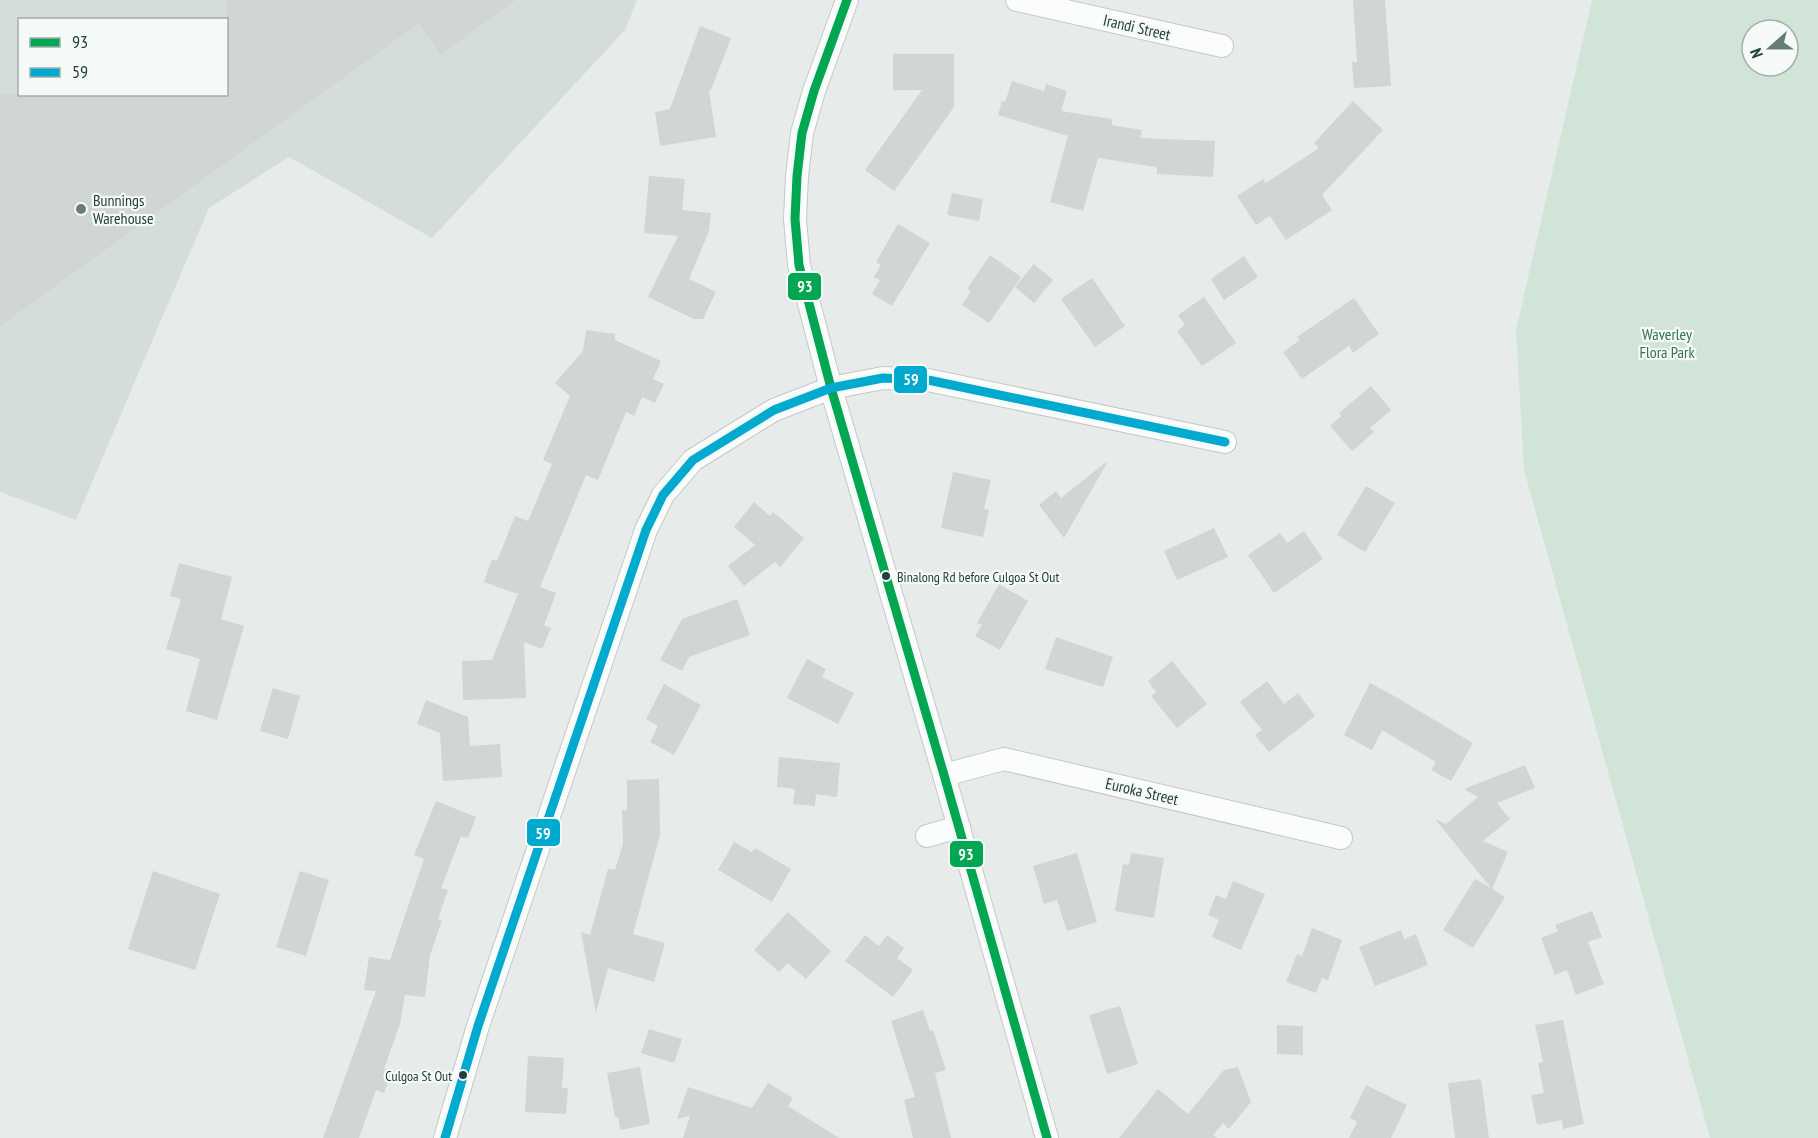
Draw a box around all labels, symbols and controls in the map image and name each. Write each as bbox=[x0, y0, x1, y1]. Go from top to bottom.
street label: Irandi Street bbox=[1101, 10, 1173, 45]
legend bbox=[18, 18, 228, 96]
north arrow bbox=[1740, 18, 1800, 78]
text: 93 bbox=[72, 30, 88, 53]
text: N bbox=[1745, 46, 1767, 61]
text: 59 bbox=[72, 60, 88, 83]
place label: Bunnings Warehouse bbox=[93, 190, 154, 228]
marker: Bunnings Warehouse bbox=[74, 202, 88, 216]
line badge: 93 bbox=[787, 272, 822, 301]
text: 93 bbox=[797, 276, 813, 296]
park label: Waverley Flora Park bbox=[1639, 324, 1695, 362]
line badge: 59 bbox=[893, 365, 928, 394]
text: 59 bbox=[903, 369, 919, 389]
place label: Binalong Rd before Culgoa St Out bbox=[897, 568, 1059, 586]
marker: Binalong Rd before Culgoa St Out bbox=[880, 570, 892, 582]
street label: Euroka Street bbox=[1104, 773, 1181, 809]
line badge: 59 bbox=[526, 818, 561, 847]
text: 59 bbox=[535, 823, 551, 843]
line badge: 93 bbox=[949, 840, 984, 868]
text: 93 bbox=[958, 844, 974, 864]
place label: Culgoa St Out bbox=[385, 1067, 452, 1085]
marker: Culgoa St Out bbox=[457, 1069, 469, 1081]

